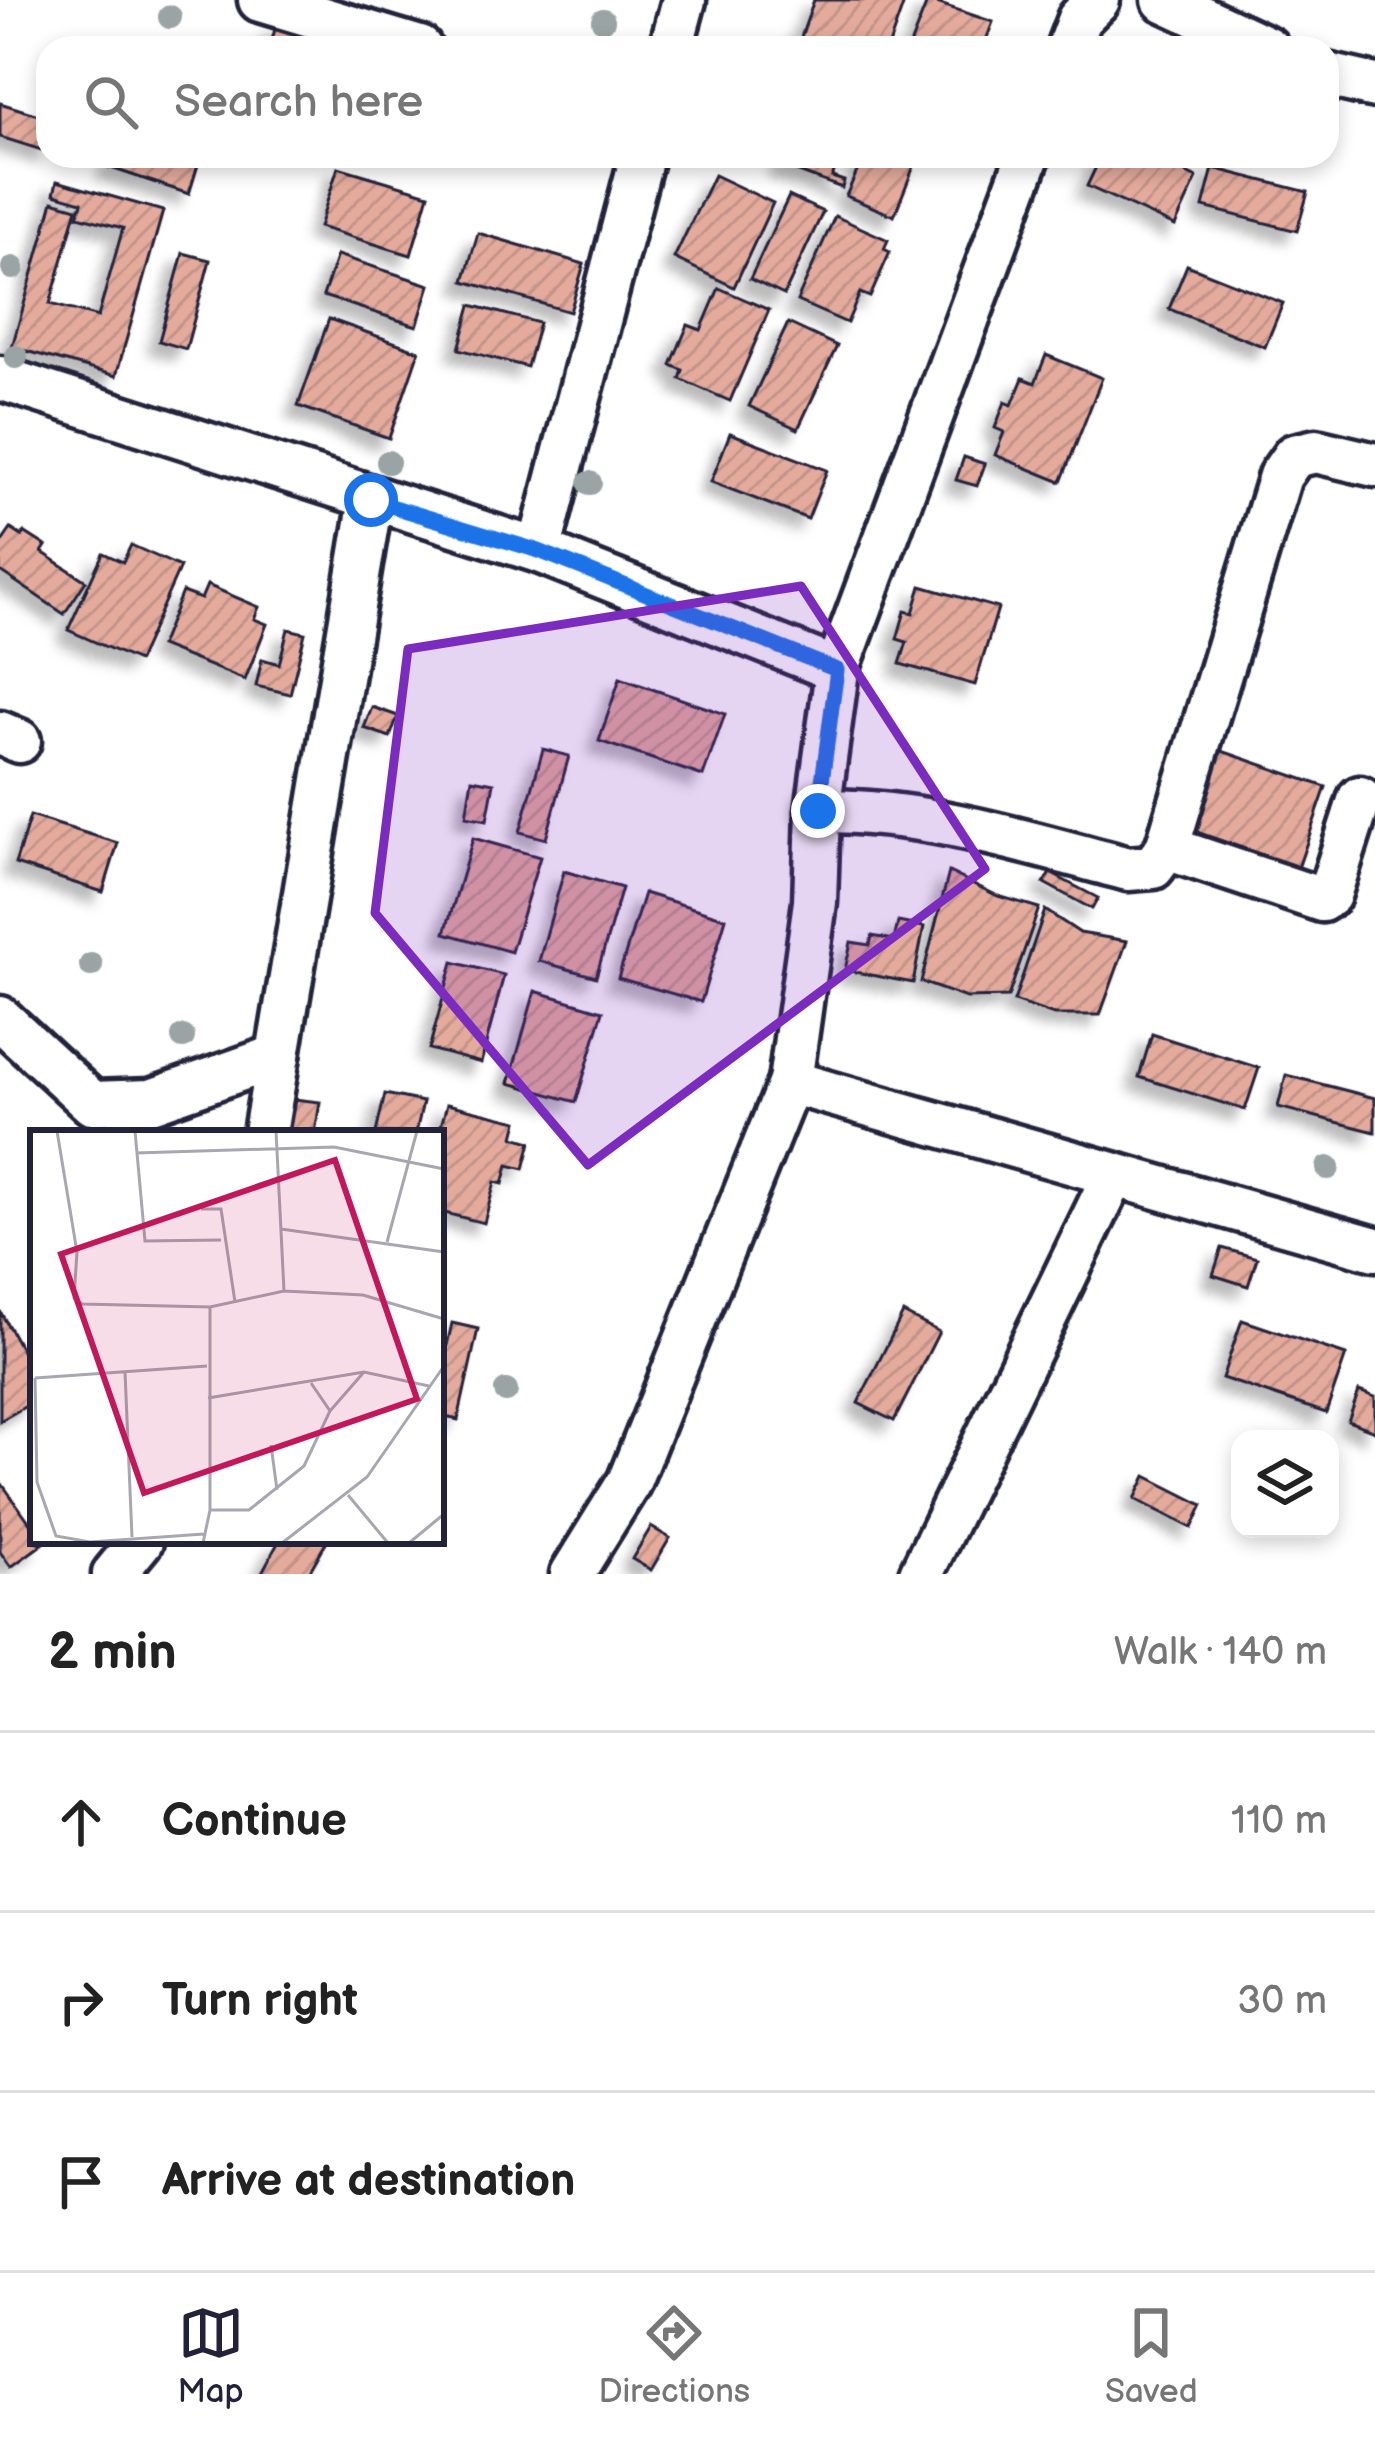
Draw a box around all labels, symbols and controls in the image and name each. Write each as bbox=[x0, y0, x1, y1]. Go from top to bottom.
search box bbox=[36, 36, 1339, 168]
icon: search bbox=[78, 69, 144, 135]
text: Search here bbox=[174, 75, 423, 130]
route start bbox=[344, 473, 398, 527]
route end bbox=[791, 784, 845, 838]
inset map bbox=[30, 1130, 444, 1544]
map controls bbox=[1231, 1430, 1339, 1538]
button: layers bbox=[1231, 1430, 1339, 1538]
text: 2 min bbox=[48, 1622, 177, 1683]
text: Walk · 140 m bbox=[1114, 1629, 1327, 1676]
icon: ahead bbox=[48, 1789, 114, 1855]
text: Continue bbox=[162, 1794, 347, 1849]
text: 110 m bbox=[1231, 1798, 1327, 1845]
icon: right bbox=[48, 1969, 114, 2035]
text: Turn right bbox=[162, 1974, 358, 2029]
text: 30 m bbox=[1237, 1978, 1327, 2025]
icon: arrive bbox=[48, 2149, 114, 2215]
text: Arrive at destination bbox=[162, 2154, 575, 2209]
tab: Map bbox=[177, 2300, 244, 2412]
tab: Directions bbox=[598, 2300, 750, 2412]
tab: Saved bbox=[1105, 2300, 1198, 2412]

